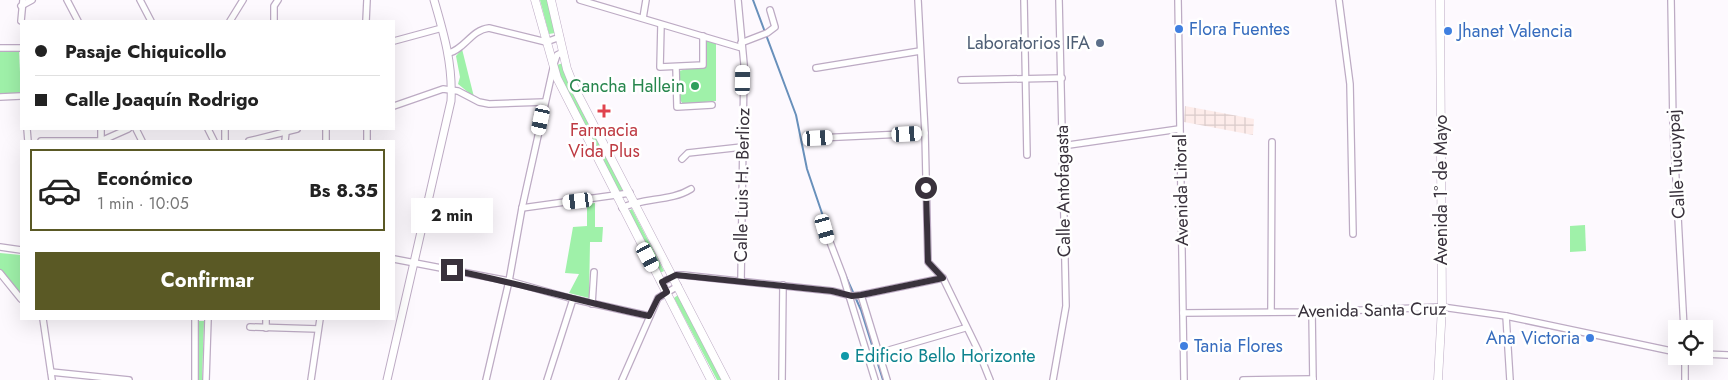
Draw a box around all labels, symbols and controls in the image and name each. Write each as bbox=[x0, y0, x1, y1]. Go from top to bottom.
place label: Flora Fuentes bbox=[1189, 16, 1290, 42]
place label: Jhanet Valencia bbox=[1456, 18, 1572, 44]
marker: Flora Fuentes bbox=[1173, 23, 1185, 35]
marker: Jhanet Valencia bbox=[1442, 25, 1454, 37]
place label: Laboratorios IFA bbox=[967, 30, 1090, 56]
marker: Laboratorios IFA bbox=[1094, 37, 1106, 49]
text: Pasaje Chiquicollo bbox=[65, 38, 227, 65]
car bbox=[735, 65, 750, 95]
place label: Cancha Hallein bbox=[569, 73, 685, 99]
marker: Cancha Hallein bbox=[689, 80, 701, 92]
text: Calle Joaquín Rodrigo bbox=[65, 86, 259, 113]
car bbox=[530, 104, 551, 136]
marker: Farmacia Vida Plus bbox=[598, 105, 610, 117]
street label: Calle Luis H. Berlioz bbox=[728, 107, 756, 262]
street label: Calle Tucuypaj bbox=[1660, 109, 1692, 219]
street label: Avenida 1º de Mayo bbox=[1428, 115, 1454, 265]
place label: Farmacia Vida Plus bbox=[568, 117, 640, 164]
street label: Calle Antofagasta bbox=[1049, 125, 1077, 257]
car bbox=[891, 126, 922, 142]
car bbox=[802, 130, 833, 146]
street label: Avenida Litoral bbox=[1167, 134, 1195, 246]
text: Económico bbox=[97, 165, 193, 192]
icon: car bbox=[37, 168, 82, 213]
text: Bs 8.35 bbox=[309, 177, 378, 204]
route start bbox=[915, 177, 937, 199]
text: 1 min · 10:05 bbox=[97, 192, 189, 215]
car bbox=[562, 192, 593, 210]
callout: 2 min bbox=[411, 198, 493, 232]
text: 2 min bbox=[431, 204, 473, 227]
car bbox=[813, 213, 836, 245]
car bbox=[634, 240, 661, 274]
button: Confirmar bbox=[35, 252, 380, 310]
route end bbox=[441, 259, 463, 281]
street label: Avenida Santa Cruz bbox=[1297, 296, 1447, 324]
map controls bbox=[1668, 320, 1713, 365]
button: locate bbox=[1668, 320, 1713, 365]
place label: Ana Victoria bbox=[1486, 325, 1580, 351]
marker: Ana Victoria bbox=[1584, 332, 1596, 344]
place label: Tania Flores bbox=[1194, 333, 1283, 359]
marker: Tania Flores bbox=[1178, 340, 1190, 352]
place label: Edificio Bello Horizonte bbox=[855, 343, 1035, 369]
marker: Edificio Bello Horizonte bbox=[839, 350, 851, 362]

